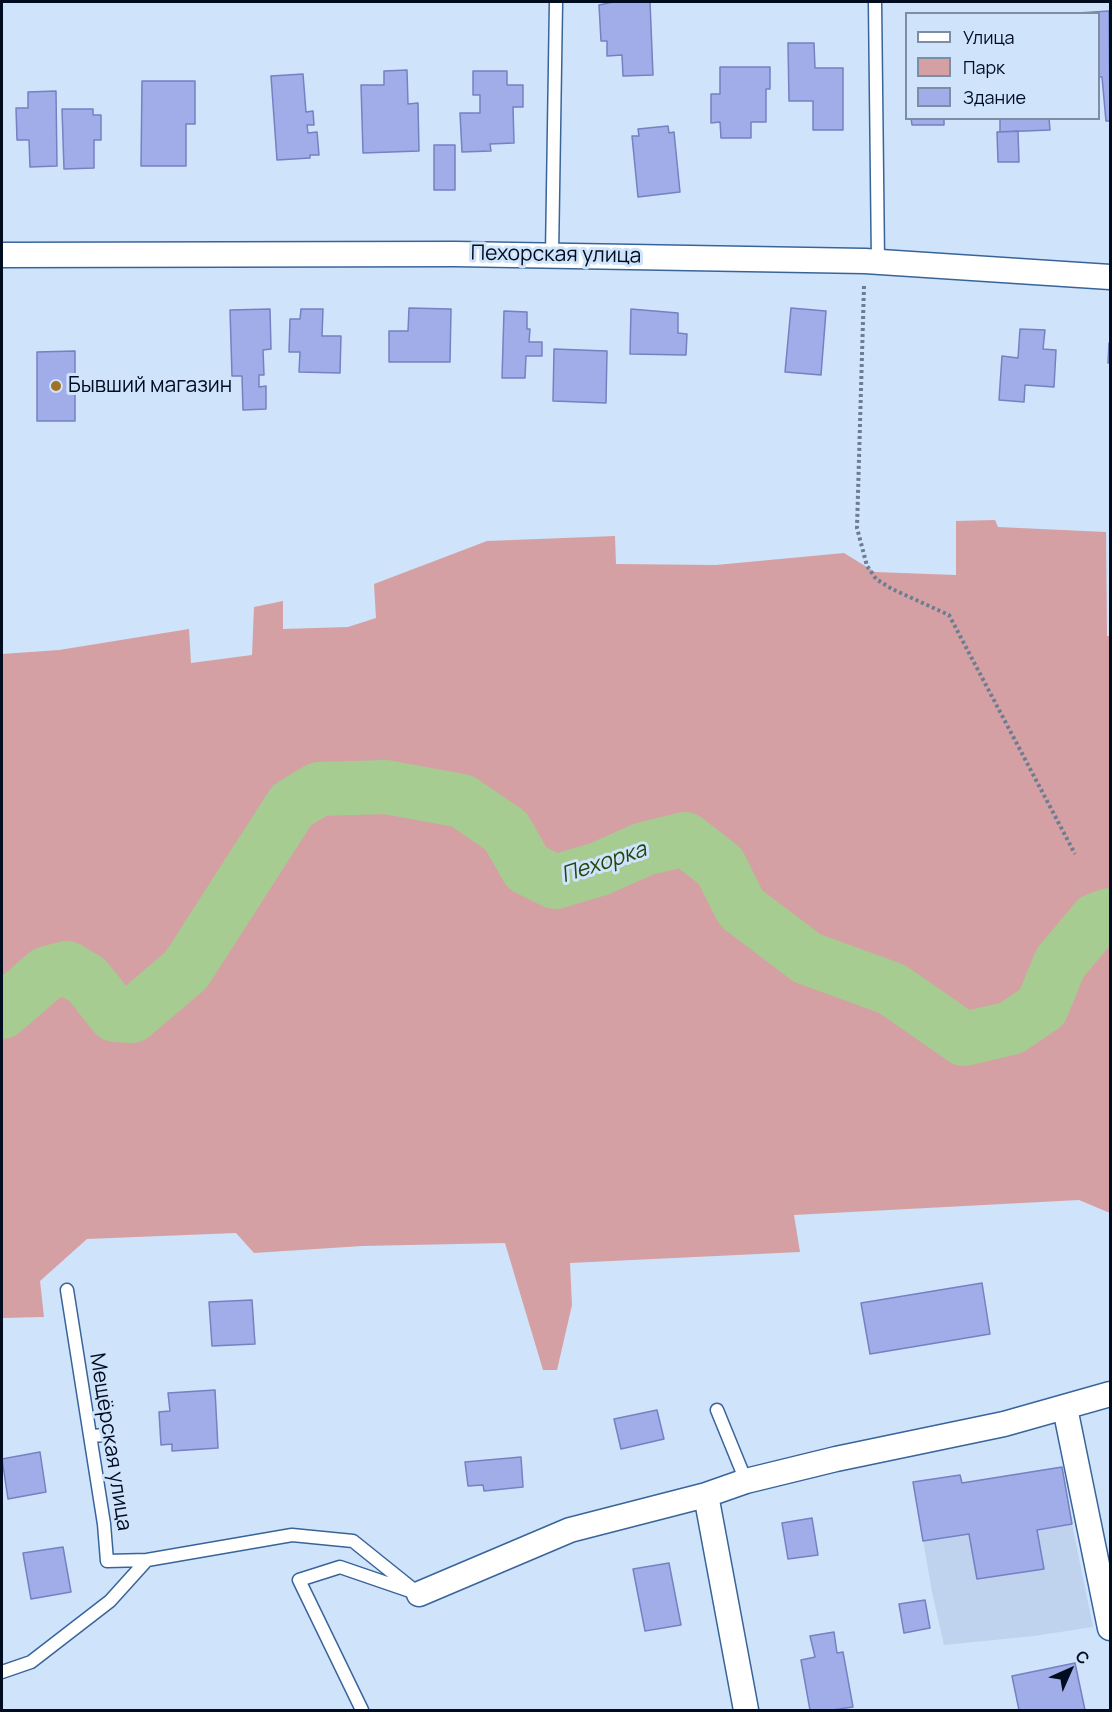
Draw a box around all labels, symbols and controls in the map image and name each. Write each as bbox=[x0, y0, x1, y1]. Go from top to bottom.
legend bbox=[905, 12, 1100, 120]
text: Улица bbox=[963, 25, 1015, 49]
text: Парк bbox=[963, 55, 1005, 79]
text: Здание bbox=[963, 85, 1026, 109]
street label: Пехорская улица bbox=[470, 241, 642, 269]
place label: Бывший магазин bbox=[68, 373, 232, 399]
marker: Бывший магазин bbox=[49, 379, 63, 393]
water label: Пехорка bbox=[558, 837, 650, 889]
street label: Мещёрская улица bbox=[84, 1351, 136, 1533]
north arrow bbox=[1040, 1640, 1100, 1700]
text: С bbox=[1071, 1645, 1095, 1669]

